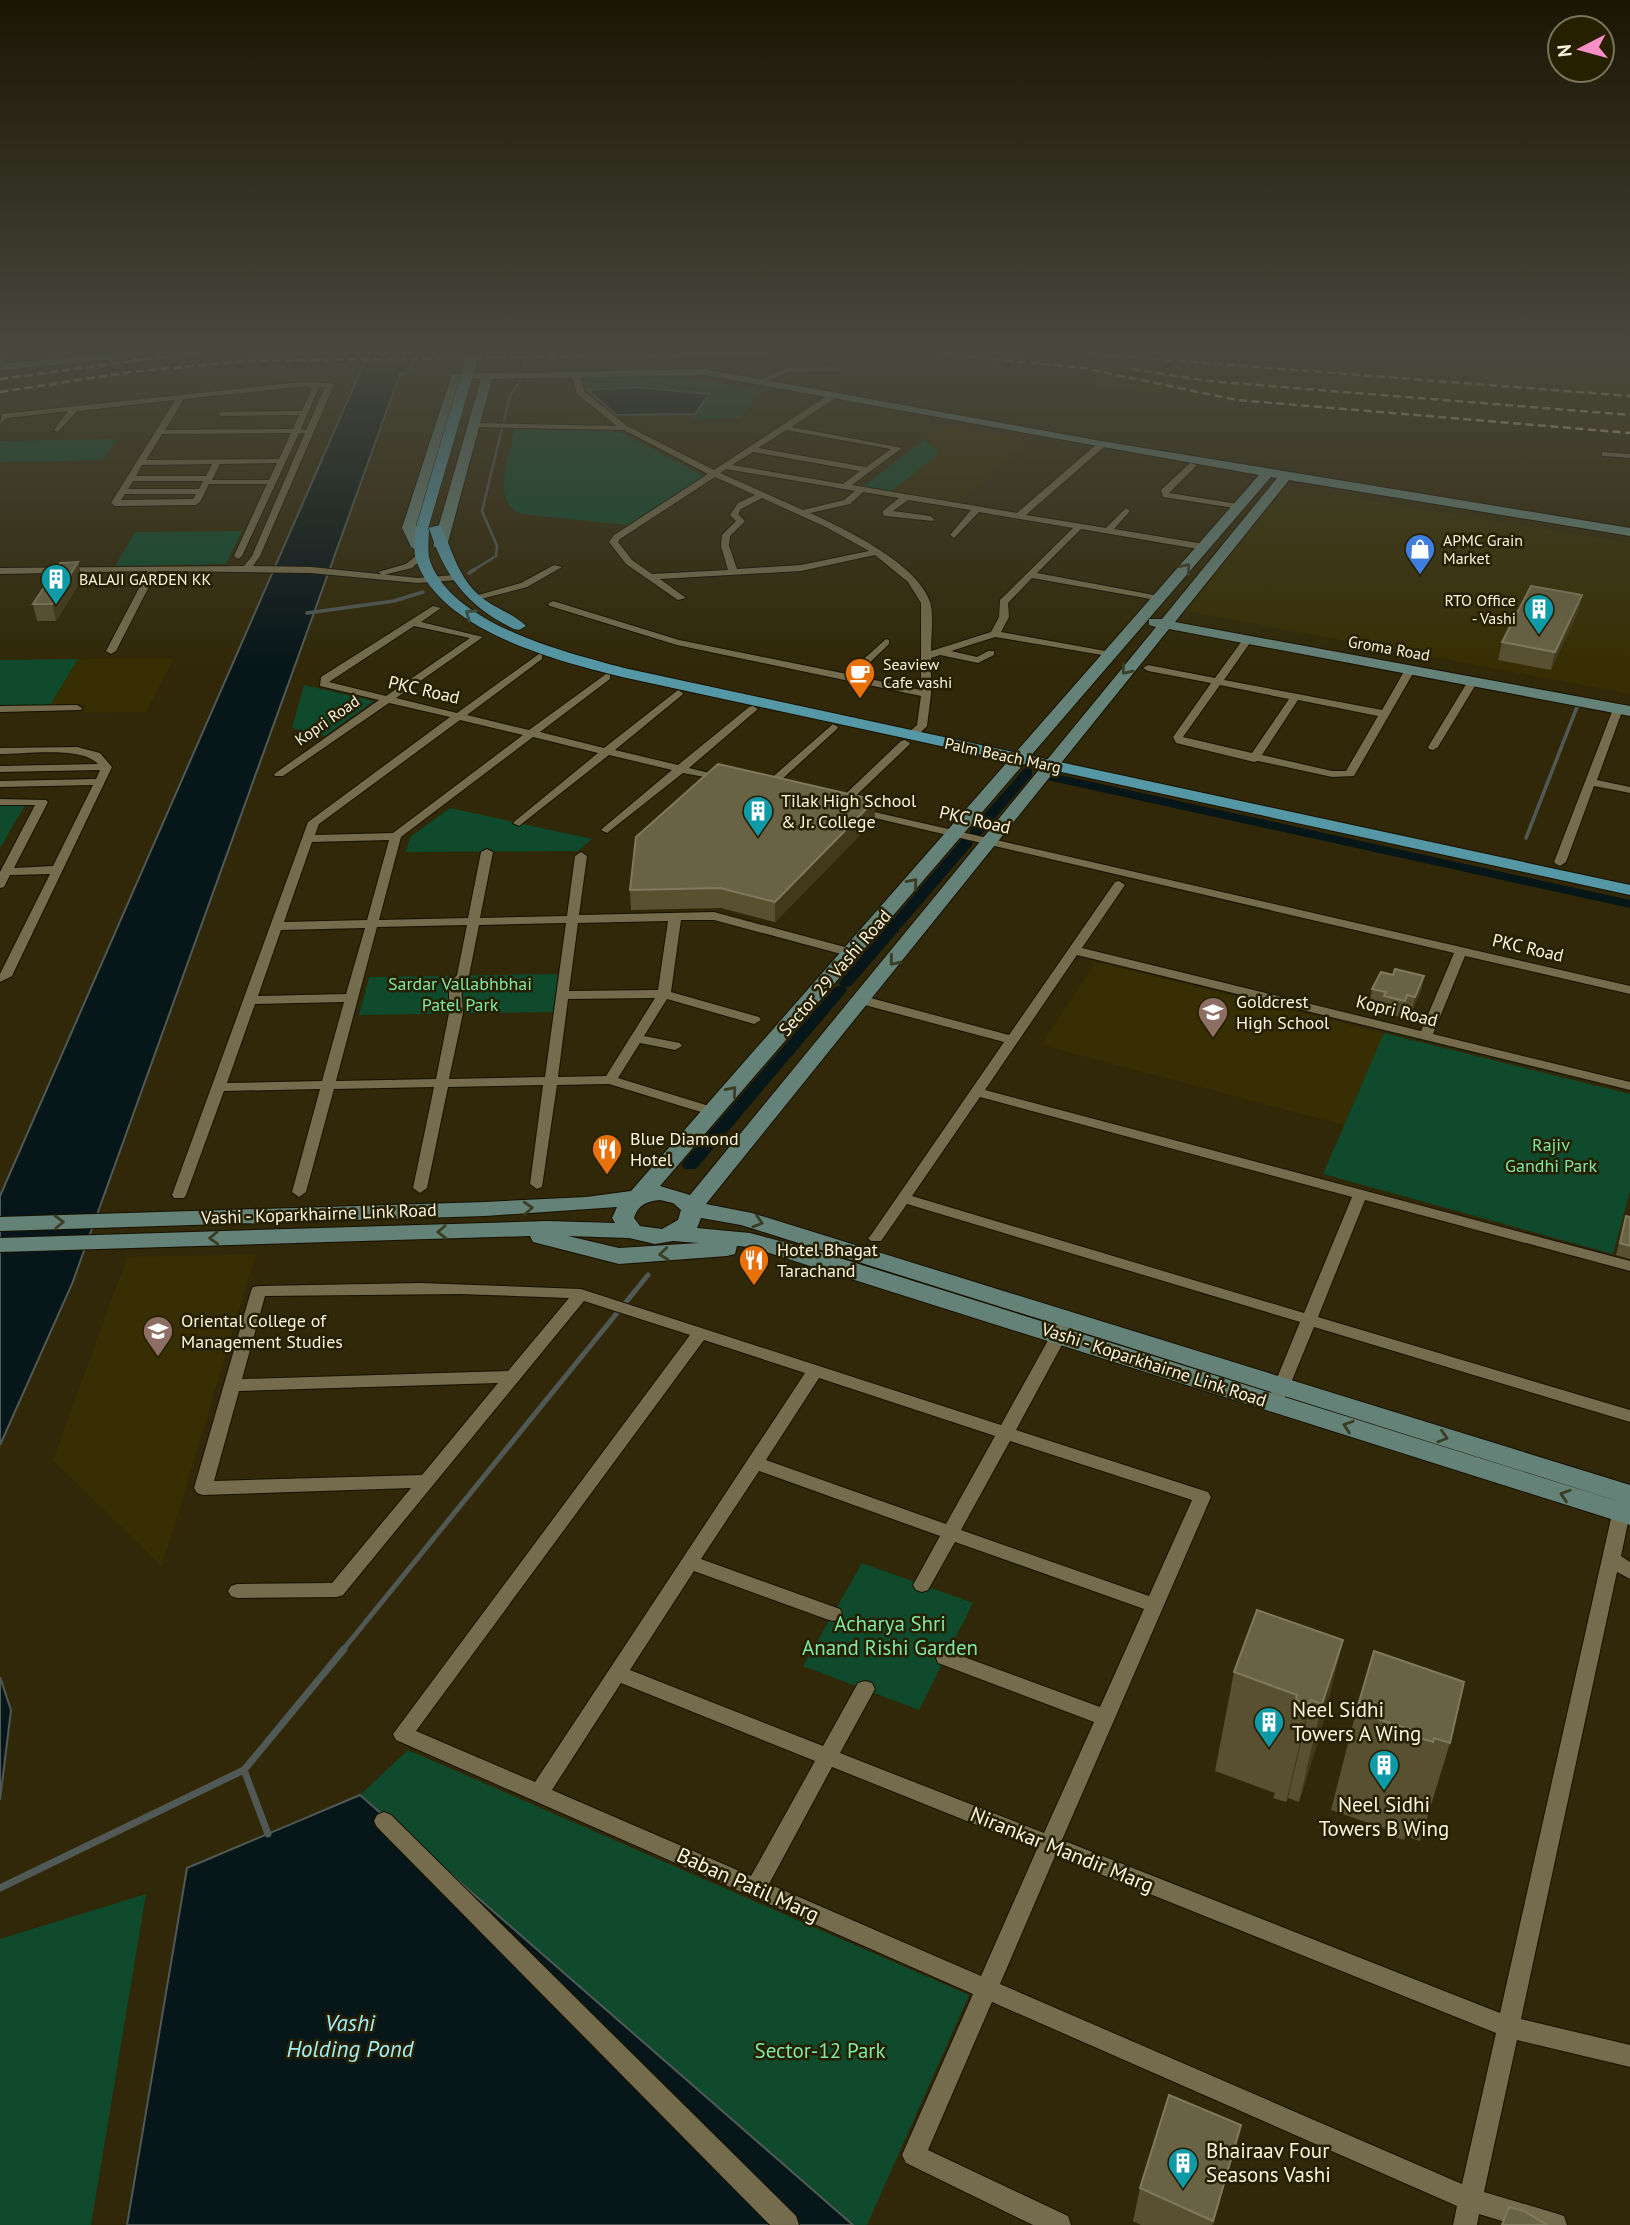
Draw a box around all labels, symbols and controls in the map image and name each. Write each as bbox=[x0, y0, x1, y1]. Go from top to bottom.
north arrow bbox=[1546, 14, 1616, 84]
text: N bbox=[1552, 43, 1577, 58]
place label: APMC Grain Market bbox=[1443, 530, 1523, 568]
shop icon: APMC Grain Market bbox=[1403, 532, 1437, 576]
building icon: BALAJI GARDEN KK bbox=[39, 562, 73, 606]
one-way arrow bbox=[1178, 564, 1190, 577]
place label: BALAJI GARDEN KK bbox=[79, 569, 212, 589]
place label: RTO Office - Vashi bbox=[1444, 590, 1516, 628]
building icon: RTO Office - Vashi bbox=[1522, 592, 1556, 636]
one-way arrow bbox=[465, 610, 478, 622]
street label: Groma Road bbox=[1346, 631, 1432, 665]
place label: Seaview Cafe vashi bbox=[883, 654, 952, 692]
cafe icon: Seaview Cafe vashi bbox=[843, 656, 877, 700]
one-way arrow bbox=[1122, 663, 1135, 675]
street label: PKC Road bbox=[386, 670, 462, 709]
street label: Kopri Road bbox=[291, 691, 363, 749]
street label: Palm Beach Marg bbox=[943, 733, 1063, 777]
place label: Tilak High School & Jr. College bbox=[781, 789, 917, 833]
building icon: Tilak High School & Jr. College bbox=[741, 794, 775, 838]
street label: PKC Road bbox=[937, 800, 1013, 839]
one-way arrow bbox=[905, 878, 917, 891]
street label: Sector 29 Vashi Road bbox=[773, 905, 896, 1041]
street label: PKC Road bbox=[1490, 928, 1566, 967]
one-way arrow bbox=[890, 953, 902, 966]
park label: Sardar Vallabhbhai Patel Park bbox=[388, 972, 532, 1016]
street label: Kopri Road bbox=[1354, 989, 1440, 1032]
place label: Goldcrest High School bbox=[1236, 990, 1330, 1034]
school or university icon: Goldcrest High School bbox=[1196, 995, 1230, 1039]
one-way arrow bbox=[724, 1086, 736, 1099]
place label: Blue Diamond Hotel bbox=[630, 1127, 739, 1171]
restaurant icon: Blue Diamond Hotel bbox=[590, 1132, 624, 1176]
park label: Rajiv Gandhi Park bbox=[1505, 1133, 1597, 1177]
street label: Vashi - Koparkhairne Link Road bbox=[200, 1198, 437, 1229]
one-way arrow bbox=[523, 1200, 534, 1215]
one-way arrow bbox=[54, 1214, 64, 1230]
one-way arrow bbox=[752, 1214, 764, 1229]
one-way arrow bbox=[436, 1224, 447, 1239]
one-way arrow bbox=[209, 1231, 220, 1246]
place label: Hotel Bhagat Tarachand bbox=[777, 1238, 878, 1282]
restaurant icon: Hotel Bhagat Tarachand bbox=[737, 1243, 771, 1287]
one-way arrow bbox=[659, 1247, 670, 1262]
place label: Oriental College of Management Studies bbox=[181, 1309, 343, 1353]
school or university icon: Oriental College of Management Studies bbox=[141, 1314, 175, 1358]
street label: Vashi - Koparkhairne Link Road bbox=[1038, 1317, 1270, 1412]
one-way arrow bbox=[1342, 1420, 1355, 1434]
one-way arrow bbox=[1437, 1428, 1449, 1443]
one-way arrow bbox=[1559, 1488, 1571, 1503]
park label: Acharya Shri Anand Rishi Garden bbox=[802, 1610, 978, 1661]
place label: Neel Sidhi Towers A Wing bbox=[1292, 1696, 1421, 1747]
building icon: Neel Sidhi Towers A Wing bbox=[1252, 1705, 1286, 1749]
building icon: Neel Sidhi Towers B Wing bbox=[1367, 1748, 1401, 1792]
place label: Neel Sidhi Towers B Wing bbox=[1319, 1791, 1449, 1842]
street label: Nirankar Mandir Marg bbox=[966, 1800, 1158, 1899]
street label: Baban Patil Marg bbox=[673, 1841, 824, 1928]
water label: Vashi Holding Pond bbox=[286, 2008, 415, 2063]
park label: Sector-12 Park bbox=[754, 2037, 886, 2064]
place label: Bhairaav Four Seasons Vashi bbox=[1206, 2137, 1331, 2188]
building icon: Bhairaav Four Seasons Vashi bbox=[1166, 2146, 1200, 2190]

